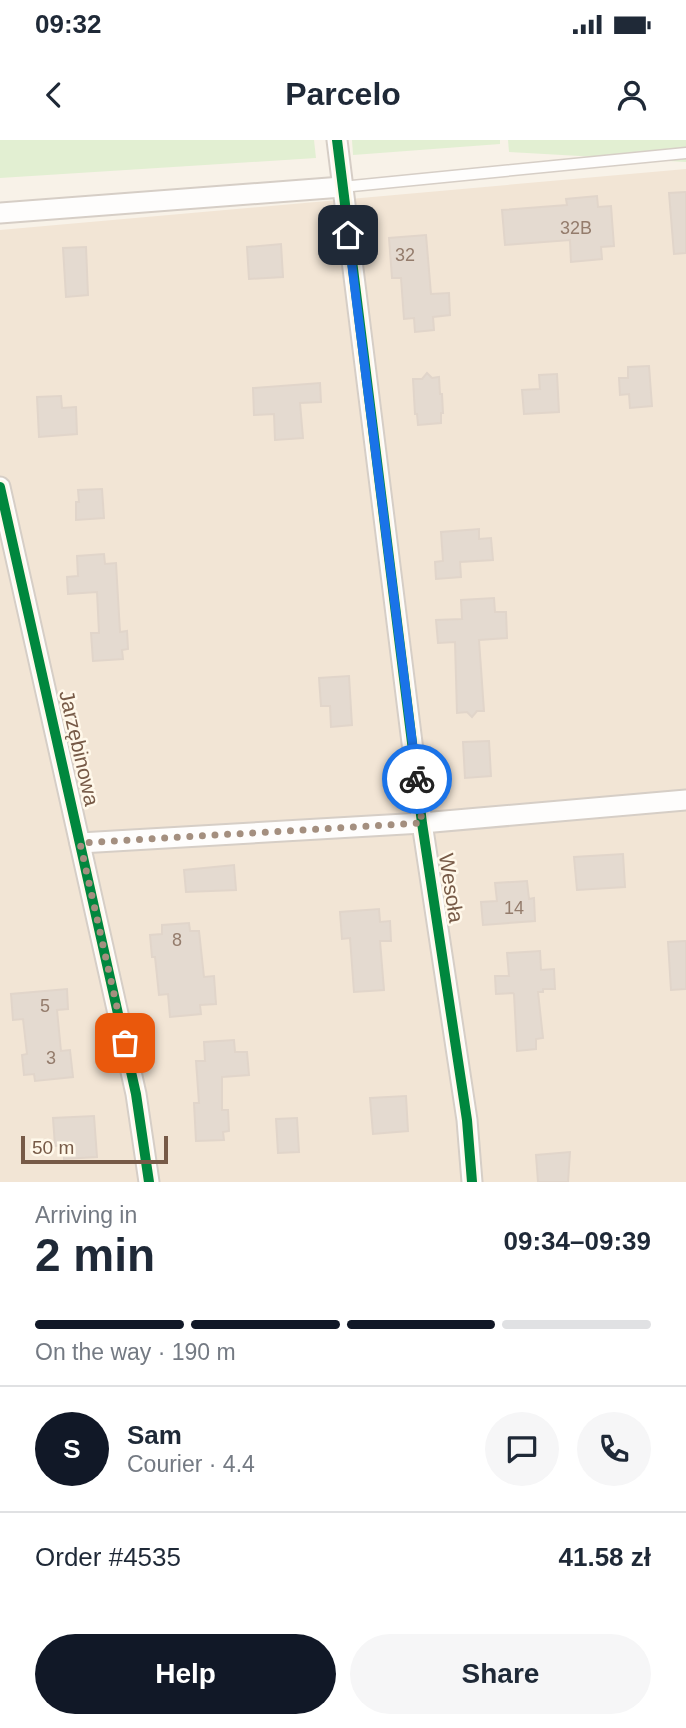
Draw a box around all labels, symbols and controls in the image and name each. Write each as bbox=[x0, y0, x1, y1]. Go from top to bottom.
text: 09:32 bbox=[35, 9, 102, 39]
icon: back bbox=[35, 76, 73, 114]
text: Parcelo bbox=[285, 76, 401, 112]
icon: person bbox=[613, 76, 651, 114]
pin bbox=[318, 205, 378, 265]
icon: home bbox=[329, 216, 367, 254]
house number: 32B bbox=[560, 218, 592, 238]
house number: 32 bbox=[395, 245, 415, 265]
street label: Jarzębinowa bbox=[55, 688, 104, 808]
courier bbox=[382, 744, 452, 814]
icon: bike bbox=[398, 760, 436, 798]
street label: Wesoła bbox=[435, 852, 468, 924]
house number: 14 bbox=[504, 898, 524, 918]
house number: 8 bbox=[172, 930, 182, 950]
house number: 5 bbox=[40, 996, 50, 1016]
pin bbox=[95, 1013, 155, 1073]
icon: bag bbox=[106, 1024, 144, 1062]
house number: 3 bbox=[46, 1048, 56, 1068]
scale bar bbox=[21, 1133, 168, 1165]
text: 50 m bbox=[32, 1137, 74, 1158]
text: Arriving in bbox=[35, 1202, 137, 1228]
text: 09:34–09:39 bbox=[504, 1226, 651, 1256]
text: 2 min bbox=[35, 1229, 155, 1281]
text: On the way · 190 m bbox=[35, 1339, 236, 1365]
button: chat bbox=[485, 1412, 559, 1486]
button: phone bbox=[577, 1412, 651, 1486]
text: Sam bbox=[127, 1420, 182, 1450]
text: S bbox=[63, 1434, 81, 1464]
text: Courier · 4.4 bbox=[127, 1451, 255, 1477]
text: Order #4535 bbox=[35, 1542, 181, 1572]
text: 41.58 zł bbox=[558, 1542, 651, 1572]
button: Help bbox=[35, 1634, 336, 1714]
button: Share bbox=[350, 1634, 651, 1714]

